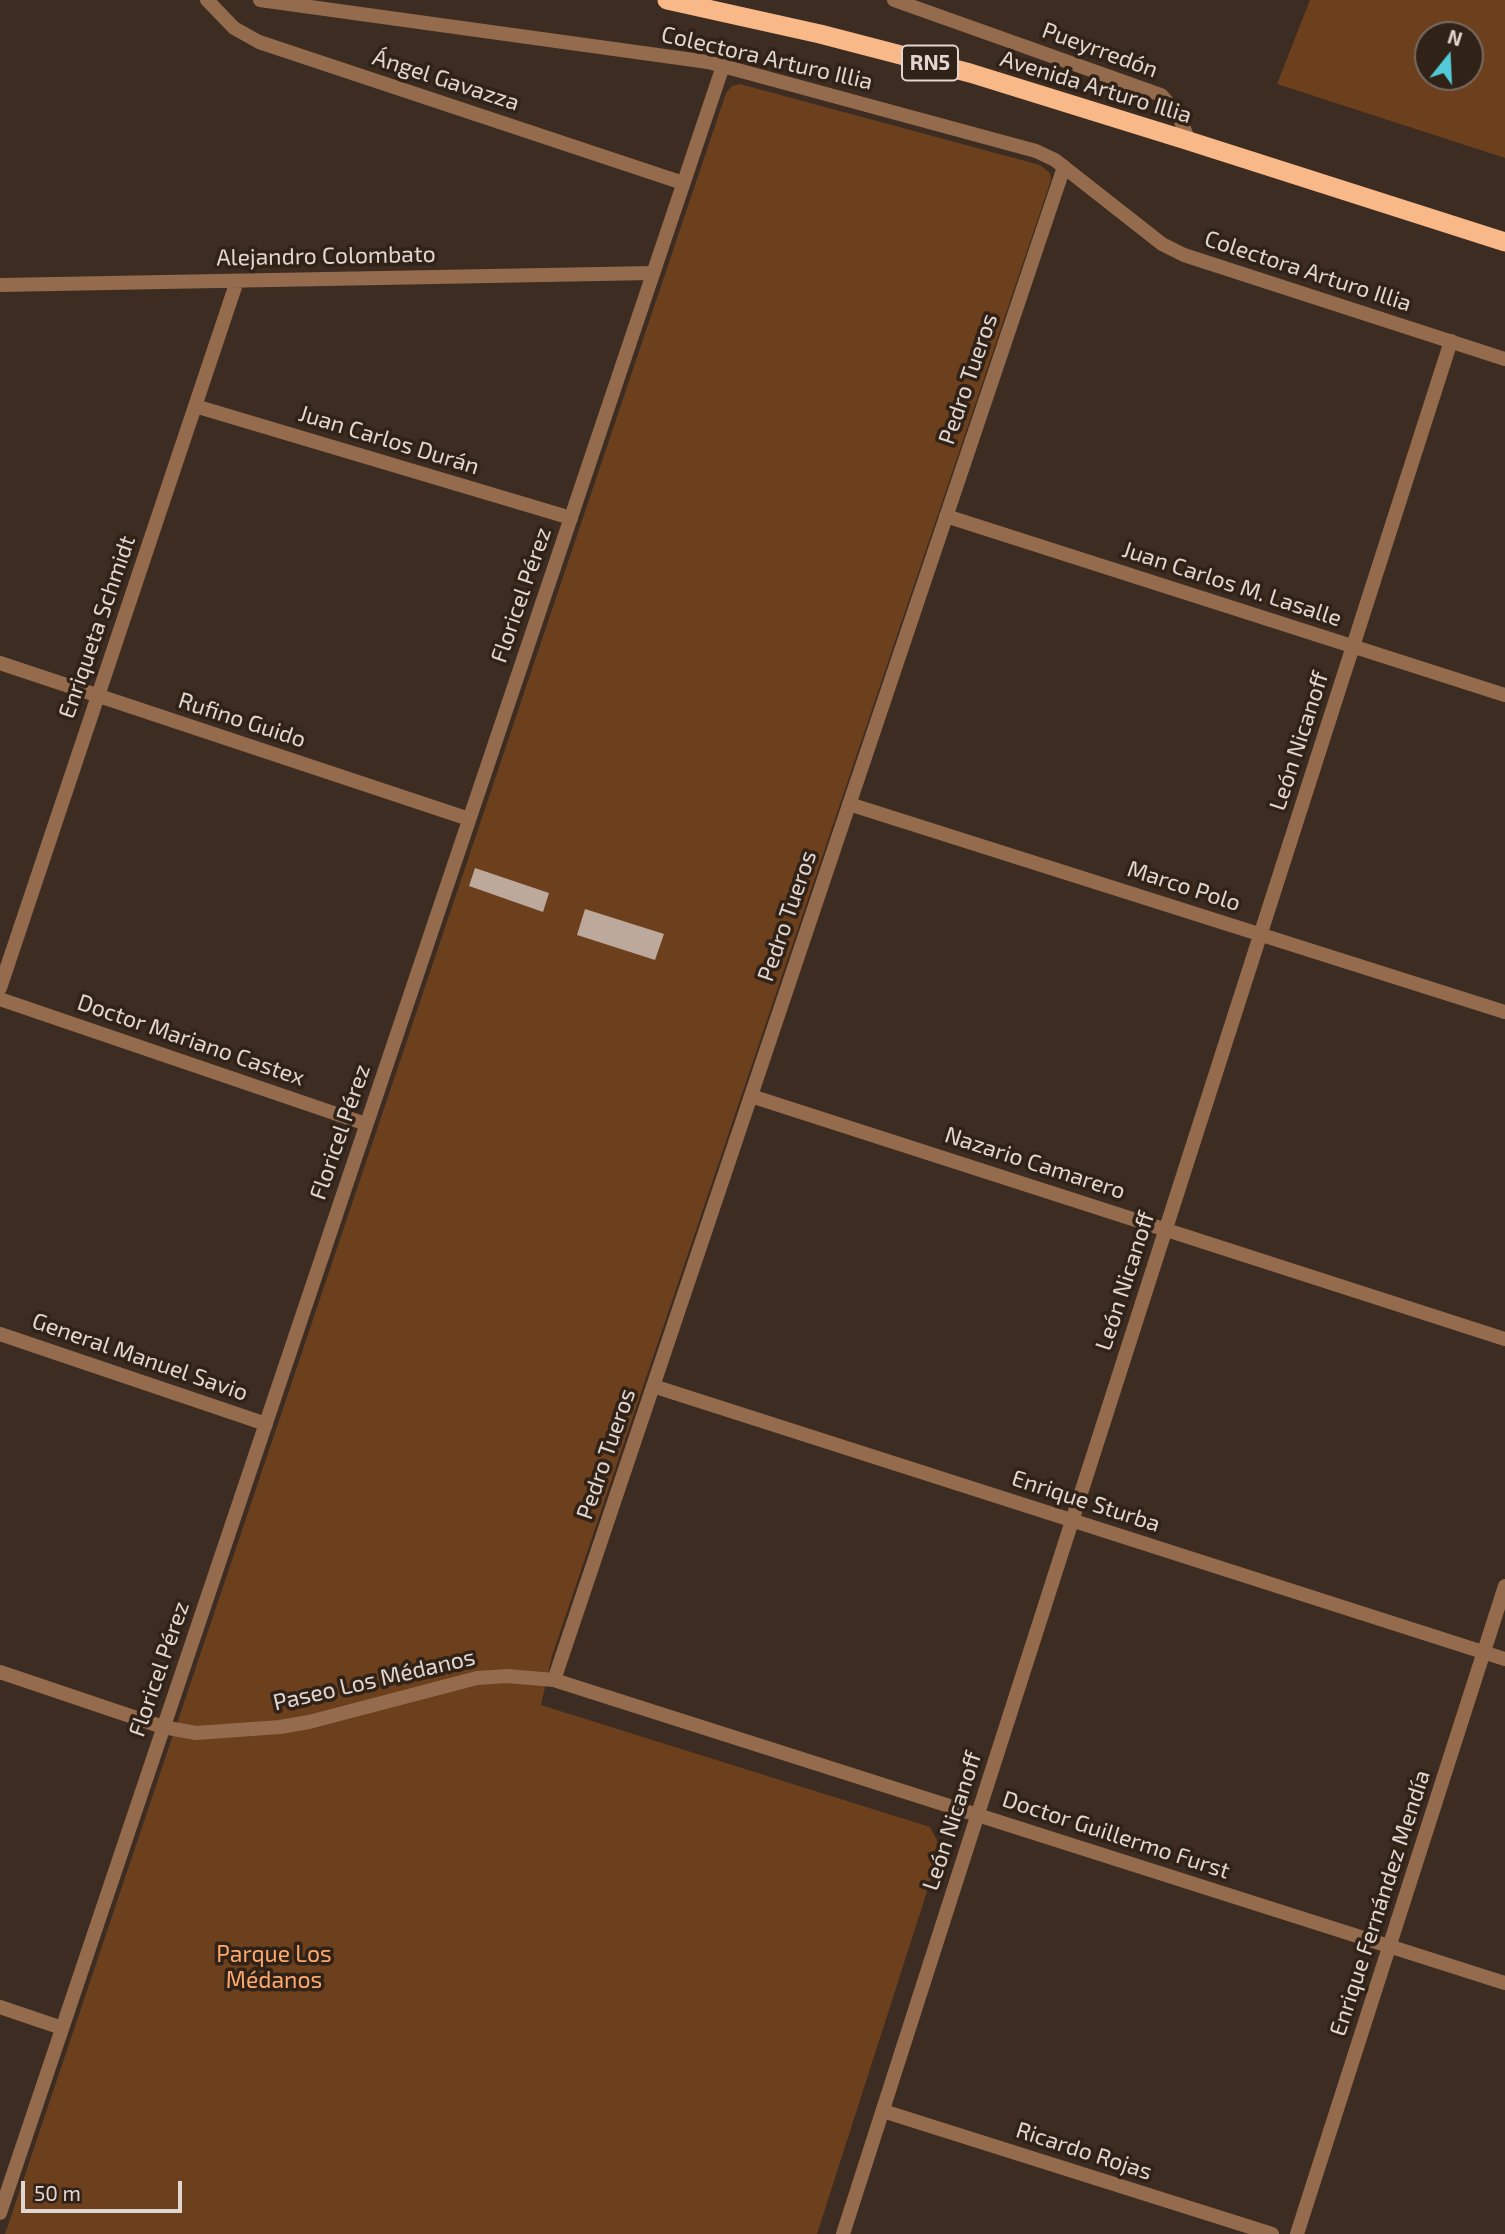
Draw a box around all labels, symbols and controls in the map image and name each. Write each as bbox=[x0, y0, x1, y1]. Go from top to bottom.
street label: Pueyrredón bbox=[1038, 16, 1162, 84]
street label: Colectora Arturo Illia bbox=[659, 20, 875, 96]
north arrow bbox=[1414, 21, 1484, 91]
text: N bbox=[1445, 24, 1465, 51]
street label: Ángel Gavazza bbox=[369, 43, 523, 117]
street label: Avenida Arturo Illia bbox=[997, 45, 1195, 129]
road number: RN5 bbox=[902, 46, 958, 80]
street label: Colectora Arturo Illia bbox=[1201, 225, 1415, 317]
street label: Alejandro Colombato bbox=[216, 240, 436, 272]
street label: Pedro Tueros bbox=[933, 310, 1003, 448]
street label: Juan Carlos Durán bbox=[295, 399, 483, 481]
street label: Floricel Pérez bbox=[485, 524, 557, 666]
street label: Enriqueta Schmidt bbox=[53, 532, 141, 722]
street label: Juan Carlos M. Lasalle bbox=[1119, 535, 1345, 633]
street label: León Nicanoff bbox=[1264, 668, 1334, 814]
street label: Rufino Guido bbox=[175, 686, 309, 754]
street label: Pedro Tueros bbox=[752, 847, 822, 985]
street label: Marco Polo bbox=[1124, 855, 1244, 917]
street label: Doctor Mariano Castex bbox=[74, 988, 308, 1092]
street label: Floricel Pérez bbox=[304, 1061, 376, 1203]
street label: Nazario Camarero bbox=[941, 1121, 1129, 1205]
street label: León Nicanoff bbox=[1090, 1208, 1160, 1354]
street label: General Manuel Savio bbox=[28, 1307, 252, 1407]
street label: Pedro Tueros bbox=[571, 1385, 641, 1523]
street label: Enrique Sturba bbox=[1008, 1464, 1164, 1538]
street label: Floricel Pérez bbox=[123, 1598, 195, 1740]
street label: Paseo Los Médanos bbox=[270, 1643, 478, 1717]
street label: León Nicanoff bbox=[917, 1748, 987, 1894]
street label: Enrique Fernández Mendía bbox=[1324, 1767, 1436, 2039]
street label: Doctor Guillermo Furst bbox=[999, 1785, 1233, 1885]
park label: Parque Los Médanos bbox=[216, 1940, 332, 1994]
street label: Ricardo Rojas bbox=[1013, 2116, 1155, 2186]
scale bar bbox=[24, 2168, 186, 2212]
text: 50 m bbox=[34, 2180, 81, 2205]

